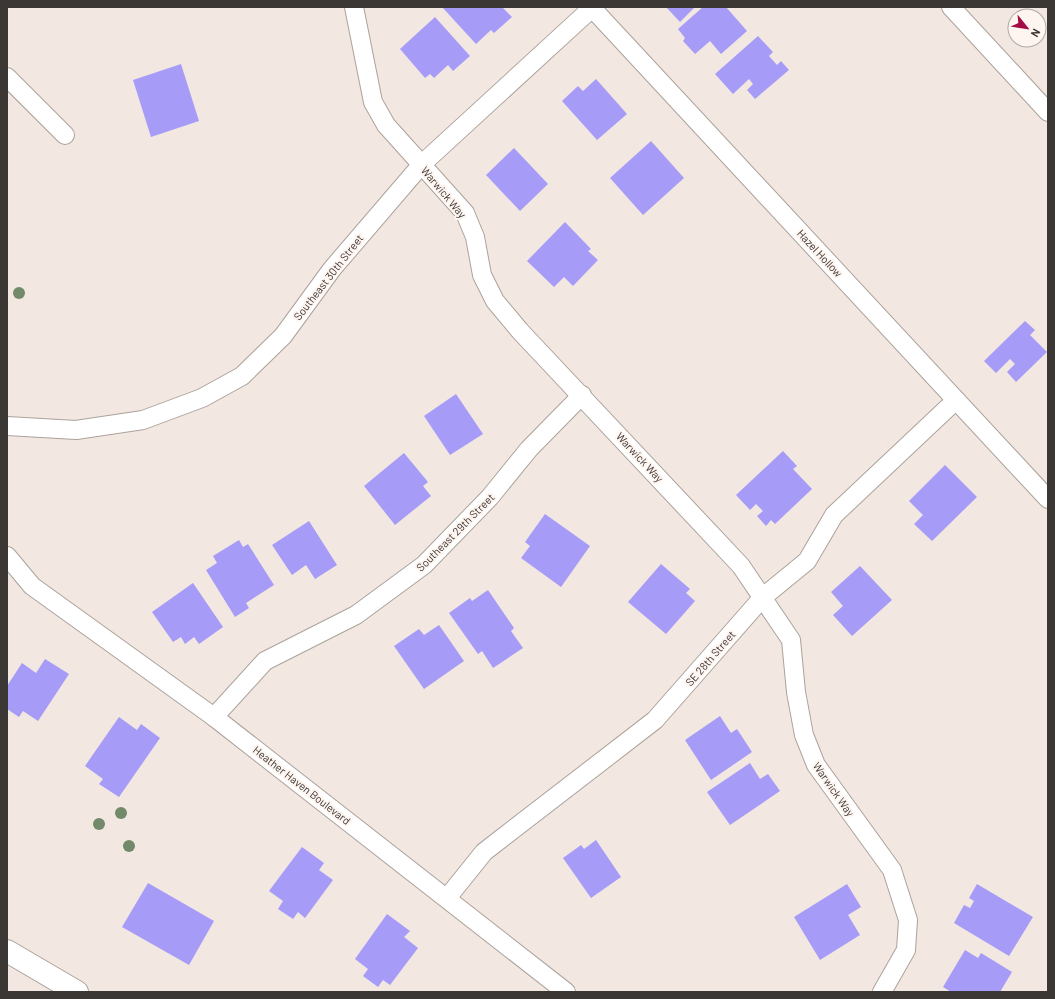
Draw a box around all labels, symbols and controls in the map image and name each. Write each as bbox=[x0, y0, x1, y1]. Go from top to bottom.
north arrow bbox=[1007, 8, 1047, 48]
text: N bbox=[1029, 27, 1044, 40]
street label: Warwick Way bbox=[419, 164, 469, 220]
street label: Hazel Hollow bbox=[795, 227, 845, 280]
street label: Southeast 30th Street bbox=[291, 232, 365, 322]
street label: Warwick Way bbox=[614, 430, 666, 484]
street label: Southeast 29th Street bbox=[413, 490, 497, 574]
street label: SE 28th Street bbox=[682, 628, 738, 688]
street label: Heather Haven Boulevard bbox=[251, 743, 353, 827]
street label: Warwick Way bbox=[811, 759, 857, 819]

